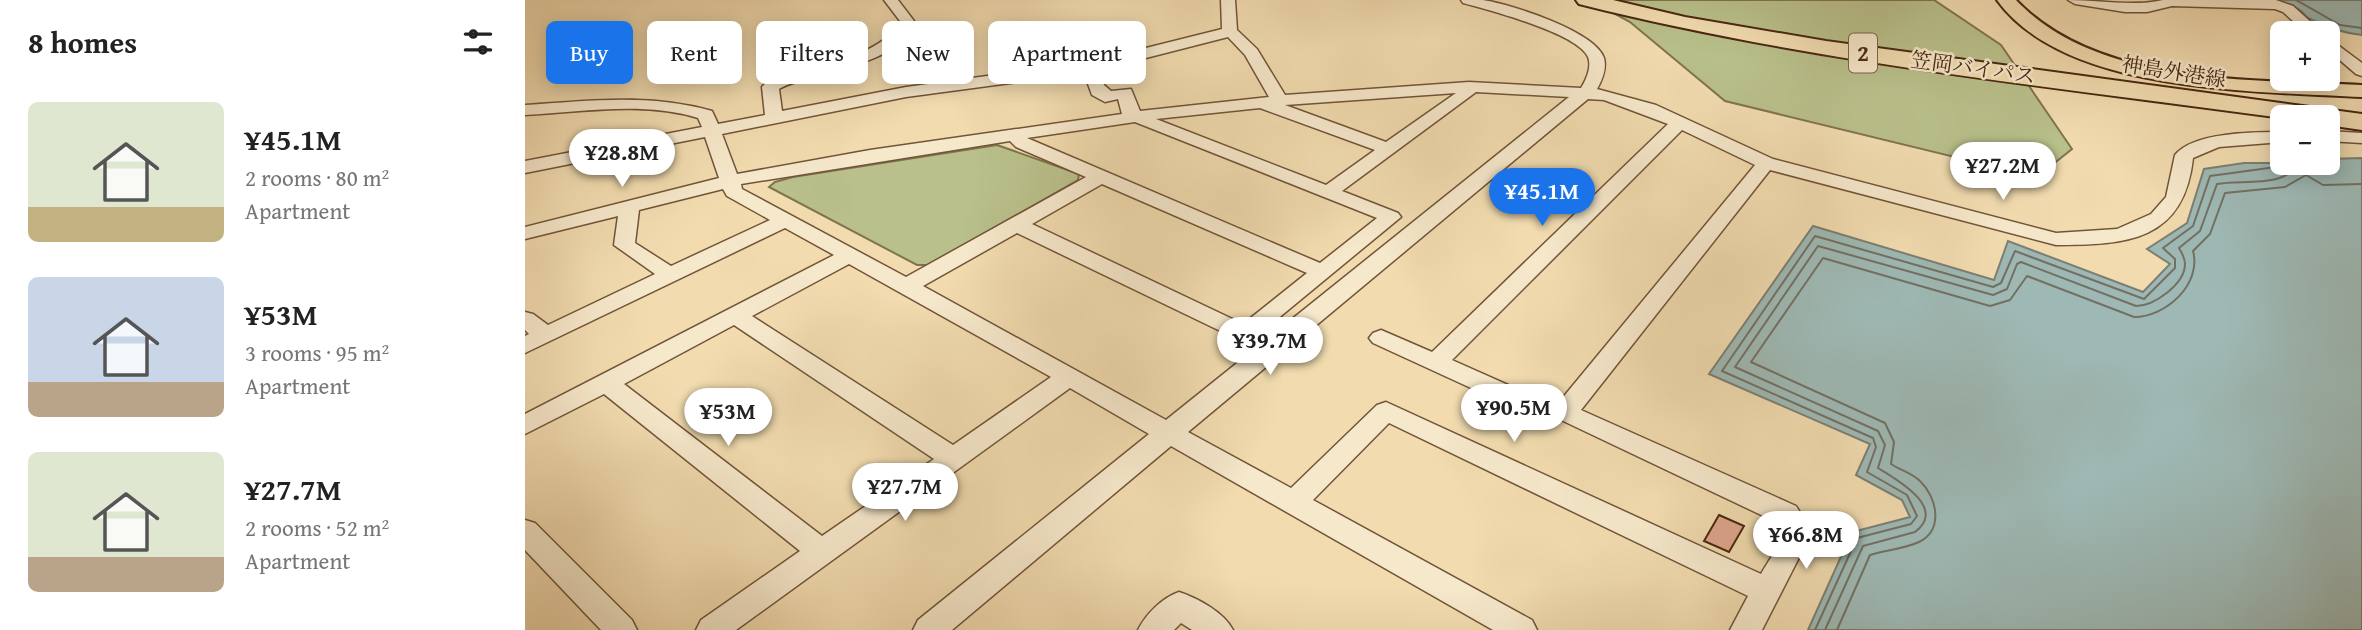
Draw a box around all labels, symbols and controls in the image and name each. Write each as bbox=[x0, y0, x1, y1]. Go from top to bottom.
text: 8 homes bbox=[28, 20, 137, 64]
chip: Buy bbox=[546, 21, 633, 84]
chip: Rent bbox=[647, 21, 742, 84]
chip: Filters bbox=[756, 21, 868, 84]
chip: New bbox=[882, 21, 974, 84]
chip: Apartment bbox=[988, 21, 1146, 84]
map controls bbox=[2270, 21, 2340, 175]
button: + bbox=[2270, 21, 2340, 91]
icon: filters bbox=[459, 23, 497, 61]
road number: 2 bbox=[1849, 34, 1877, 72]
street label: 笠岡バイパス bbox=[1909, 43, 2037, 92]
street label: 神島外港線 bbox=[2120, 48, 2228, 95]
button: − bbox=[2270, 105, 2340, 175]
text: ¥45.1M bbox=[245, 117, 341, 161]
icon: home bbox=[84, 130, 168, 214]
pin: ¥28.8M bbox=[565, 130, 679, 189]
text: ¥28.8M bbox=[585, 135, 659, 168]
pin: ¥27.2M bbox=[1946, 142, 2060, 202]
text: ¥27.2M bbox=[1966, 148, 2040, 181]
text: 2 rooms · 80 m² bbox=[245, 161, 389, 194]
pin: ¥45.1M bbox=[1485, 168, 1599, 228]
text: ¥45.1M bbox=[1505, 174, 1579, 207]
text: Apartment bbox=[245, 194, 350, 227]
text: ¥53M bbox=[245, 292, 317, 336]
icon: home bbox=[84, 305, 168, 389]
pin: ¥39.7M bbox=[1213, 318, 1327, 377]
text: ¥39.7M bbox=[1233, 323, 1307, 356]
text: 3 rooms · 95 m² bbox=[245, 336, 389, 369]
text: Apartment bbox=[245, 369, 350, 402]
pin: ¥90.5M bbox=[1457, 384, 1571, 444]
pin: ¥53M bbox=[687, 388, 769, 448]
text: ¥90.5M bbox=[1477, 390, 1551, 423]
text: ¥53M bbox=[700, 394, 756, 427]
pin: ¥27.7M bbox=[848, 463, 962, 523]
text: ¥27.7M bbox=[245, 467, 341, 511]
text: ¥27.7M bbox=[868, 469, 942, 502]
icon: home bbox=[84, 480, 168, 564]
text: 2 rooms · 52 m² bbox=[245, 511, 389, 544]
pin: ¥66.8M bbox=[1749, 512, 1863, 571]
text: ¥66.8M bbox=[1769, 517, 1843, 550]
text: Apartment bbox=[245, 544, 350, 577]

